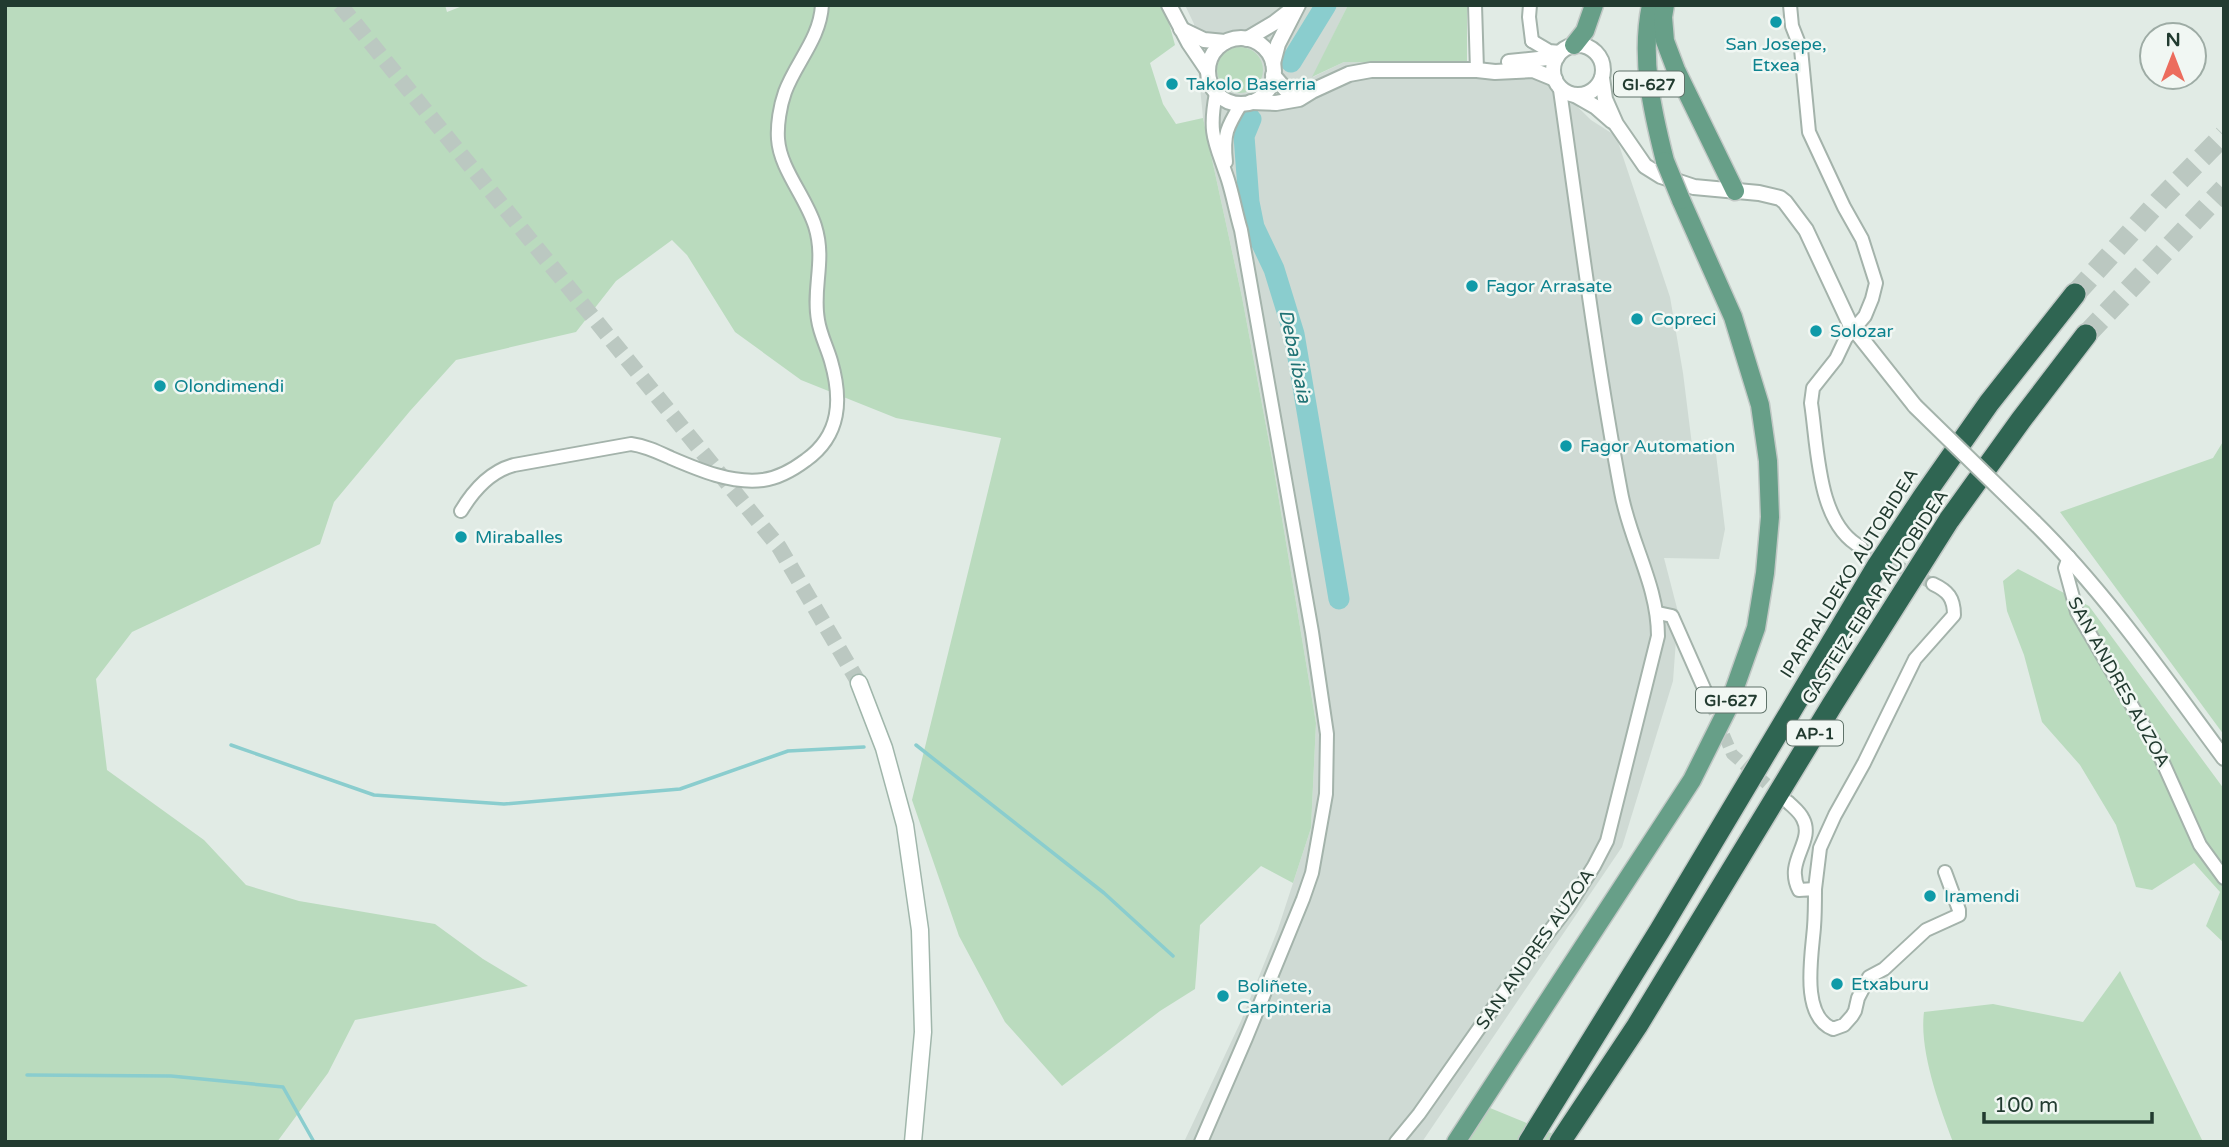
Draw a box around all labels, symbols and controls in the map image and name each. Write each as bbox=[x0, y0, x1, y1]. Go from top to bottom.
marker: San Josepe, Etxea bbox=[1768, 14, 1784, 30]
north arrow bbox=[2138, 21, 2208, 91]
text: N bbox=[2165, 29, 2181, 51]
place label: San Josepe, Etxea bbox=[1725, 33, 1827, 76]
road number: GI-627 bbox=[1614, 72, 1684, 96]
place label: Takolo Baserria bbox=[1186, 73, 1316, 95]
marker: Takolo Baserria bbox=[1164, 76, 1180, 92]
place label: Fagor Arrasate bbox=[1486, 275, 1612, 297]
marker: Fagor Arrasate bbox=[1464, 278, 1480, 294]
water label: Deba ibaia bbox=[1274, 307, 1316, 406]
place label: Copreci bbox=[1651, 308, 1716, 330]
marker: Copreci bbox=[1629, 311, 1645, 327]
place label: Solozar bbox=[1830, 320, 1894, 342]
marker: Solozar bbox=[1808, 323, 1824, 339]
place label: Olondimendi bbox=[174, 375, 284, 397]
marker: Olondimendi bbox=[152, 378, 168, 394]
place label: Fagor Automation bbox=[1580, 435, 1735, 457]
marker: Fagor Automation bbox=[1558, 438, 1574, 454]
street label: IPARRALDEKO AUTOBIDEA bbox=[1775, 464, 1923, 682]
street label: GASTEIZ-EIBAR AUTOBIDEA bbox=[1797, 485, 1953, 709]
place label: Miraballes bbox=[475, 526, 563, 548]
marker: Miraballes bbox=[453, 529, 469, 545]
street label: SAN ANDRES AUZOA bbox=[2063, 593, 2175, 771]
road number: GI-627 bbox=[1696, 688, 1766, 712]
road number: AP-1 bbox=[1787, 720, 1843, 746]
street label: SAN ANDRES AUZOA bbox=[1471, 864, 1599, 1034]
place label: Iramendi bbox=[1944, 885, 2019, 907]
marker: Iramendi bbox=[1922, 888, 1938, 904]
place label: Etxaburu bbox=[1851, 973, 1929, 995]
place label: Boliñete, Carpinteria bbox=[1237, 975, 1332, 1018]
marker: Etxaburu bbox=[1829, 976, 1845, 992]
marker: Boliñete, Carpinteria bbox=[1215, 988, 1231, 1004]
scale bar bbox=[1984, 1080, 2152, 1124]
text: 100 m bbox=[1994, 1093, 2058, 1118]

